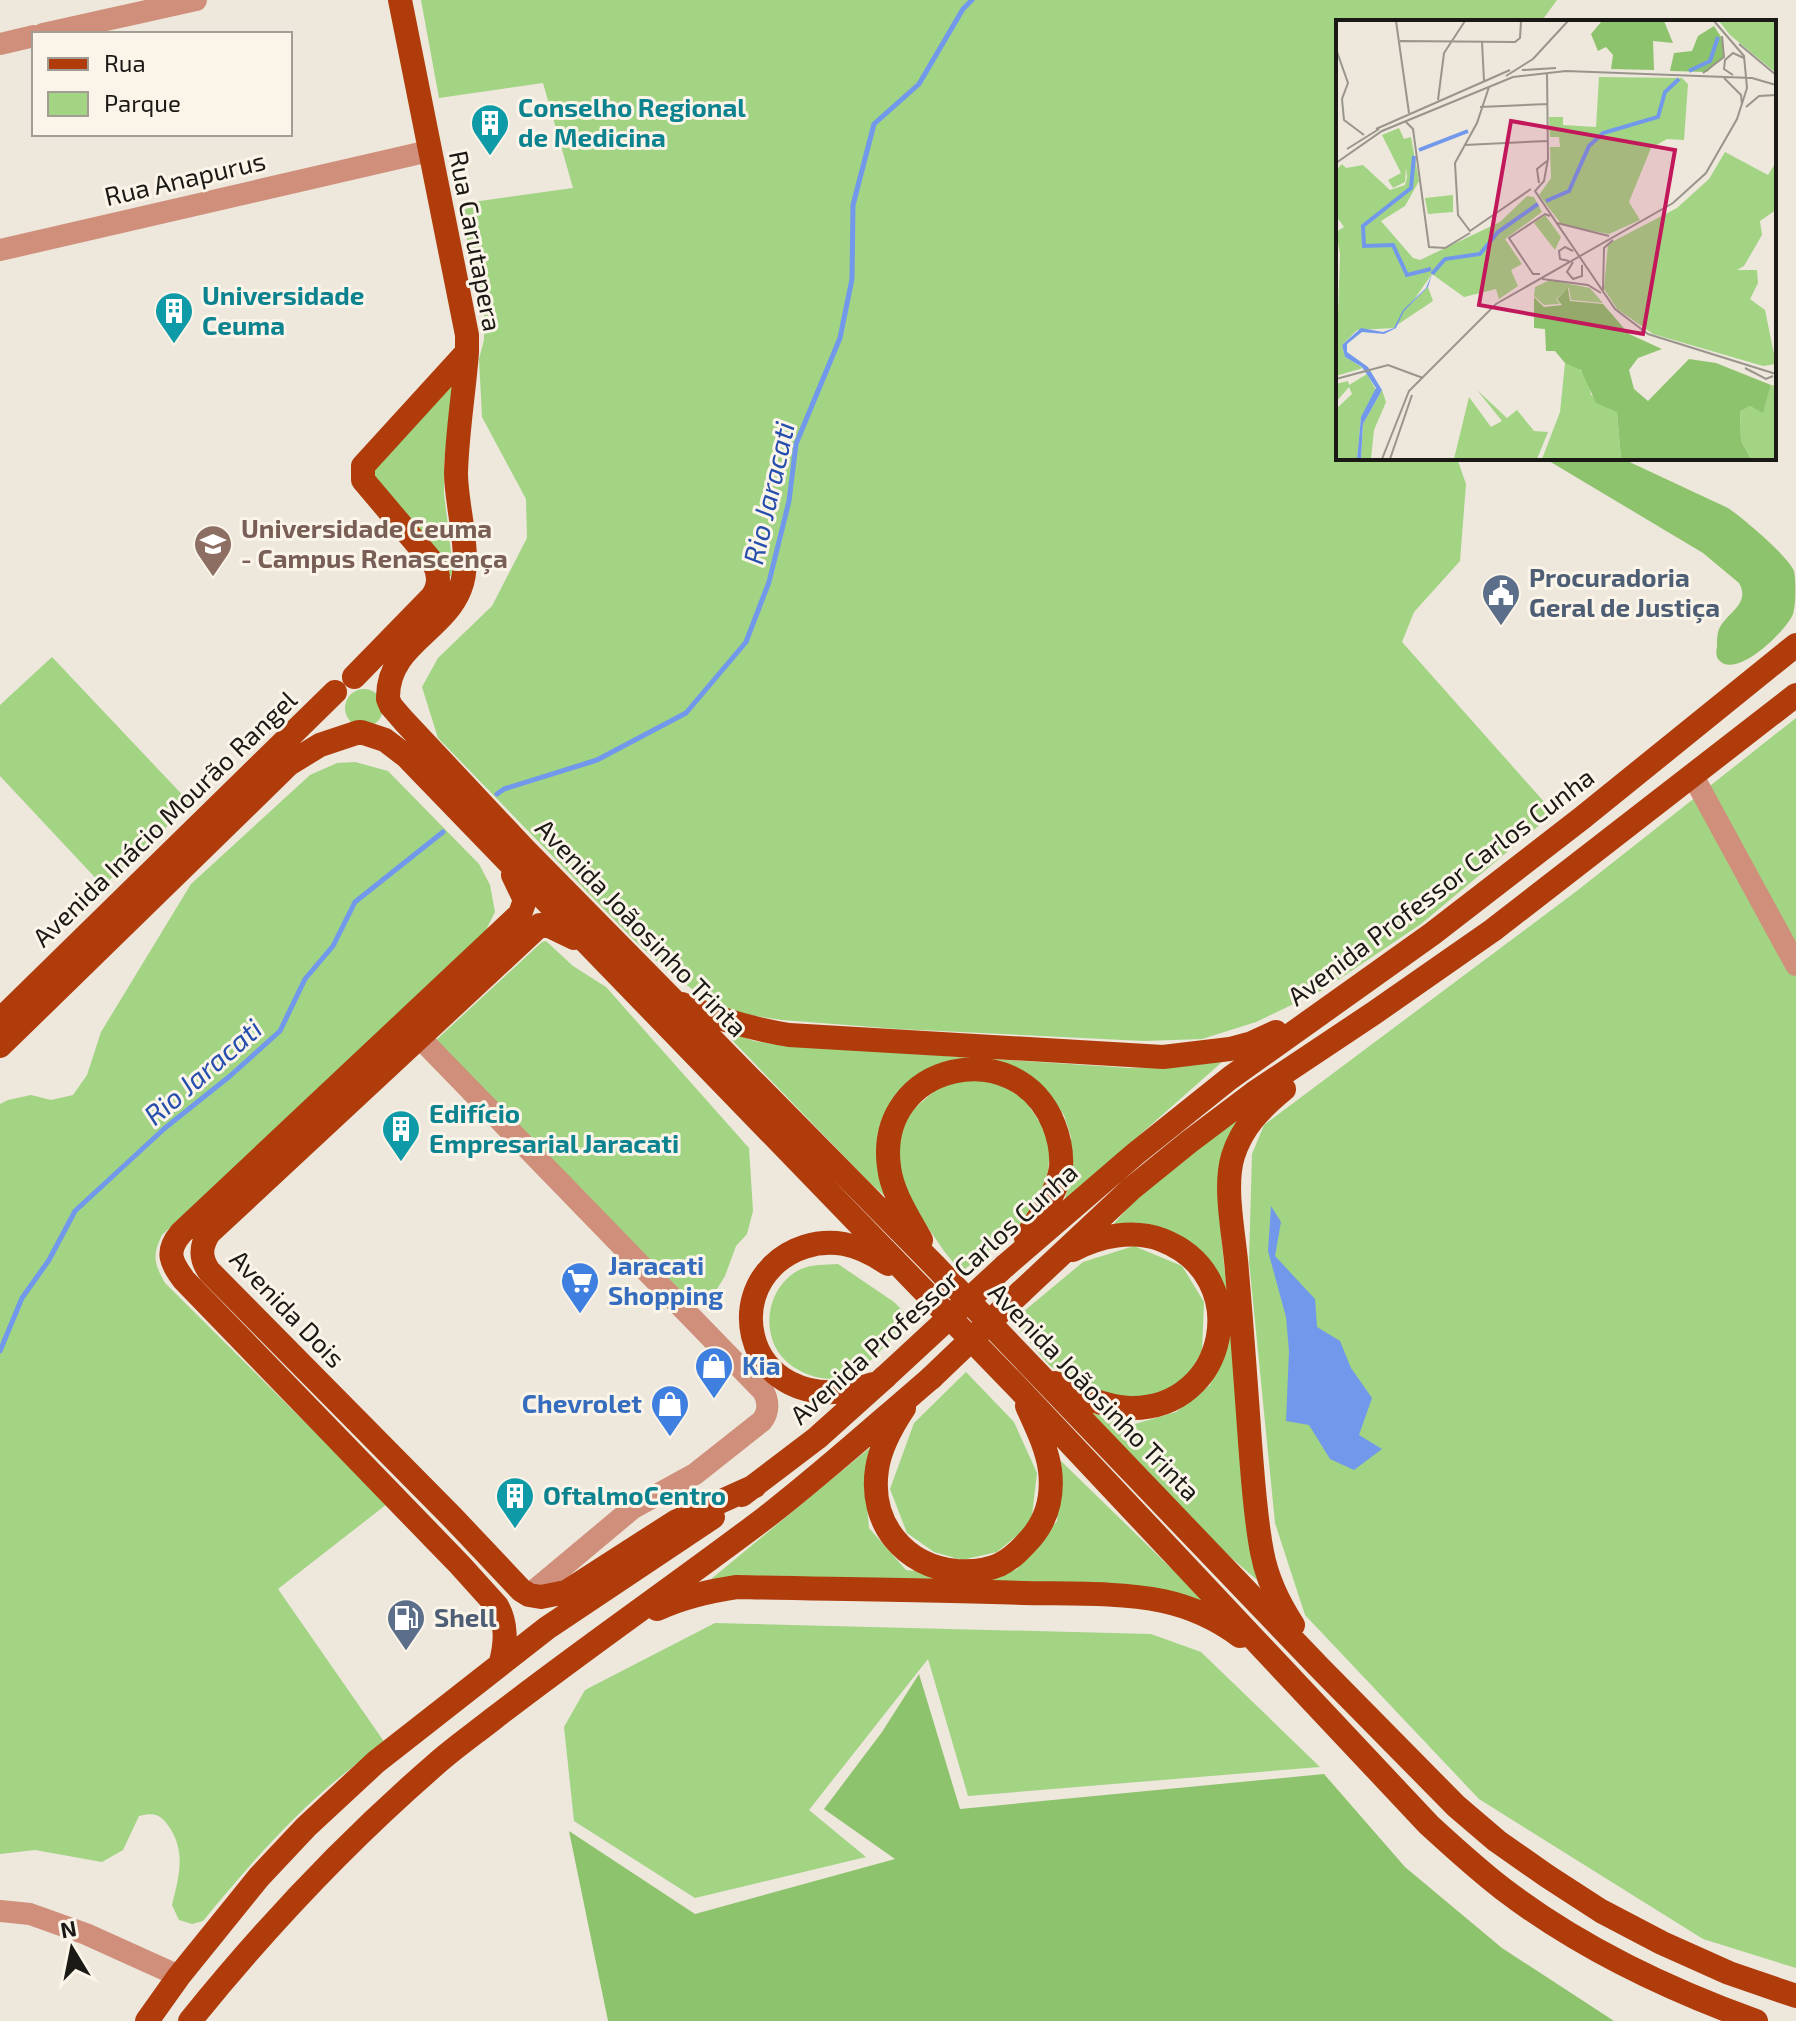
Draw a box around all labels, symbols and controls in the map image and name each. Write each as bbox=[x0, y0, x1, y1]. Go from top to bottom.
inset map bbox=[1336, 20, 1776, 460]
legend bbox=[32, 32, 292, 136]
text: Rua bbox=[104, 48, 146, 77]
text: Parque bbox=[104, 88, 181, 117]
place label: Conselho Regional de Medicina bbox=[518, 91, 746, 152]
building icon: Conselho Regional de Medicina bbox=[469, 102, 511, 157]
street label: Rua Anapurus bbox=[101, 144, 268, 211]
street label: Rua Carutapera bbox=[444, 148, 509, 334]
place label: Universidade Ceuma bbox=[202, 279, 364, 340]
building icon: Universidade Ceuma bbox=[153, 290, 195, 345]
water label: Rio Jaracati bbox=[735, 418, 801, 567]
place label: Universidade Ceuma - Campus Renascença bbox=[241, 512, 508, 575]
school or university icon: Universidade Ceuma - Campus Renascença bbox=[192, 523, 234, 578]
place label: Procuradoria Geral de Justiça bbox=[1529, 561, 1720, 624]
public building icon: Procuradoria Geral de Justiça bbox=[1480, 572, 1522, 627]
street label: Avenida Inácio Mourão Rangel bbox=[26, 683, 303, 952]
street label: Avenida Professor Carlos Cunha bbox=[1281, 760, 1599, 1011]
street label: Avenida Joãosinho Trinta bbox=[530, 812, 754, 1042]
water label: Rio Jaracati bbox=[136, 1011, 268, 1132]
place label: Edifício Empresarial Jaracati bbox=[429, 1097, 679, 1158]
building icon: Edifício Empresarial Jaracati bbox=[380, 1108, 422, 1163]
street label: Avenida Professor Carlos Cunha bbox=[783, 1156, 1083, 1430]
street label: Avenida Dois bbox=[224, 1243, 352, 1373]
place label: Jaracati Shopping bbox=[608, 1249, 723, 1310]
supermarket icon: Jaracati Shopping bbox=[559, 1260, 601, 1315]
street label: Avenida Joãosinho Trinta bbox=[983, 1276, 1207, 1506]
shop icon: Kia bbox=[693, 1345, 735, 1400]
place label: Kia bbox=[742, 1349, 780, 1380]
shop icon: Chevrolet bbox=[649, 1383, 691, 1438]
place label: Chevrolet bbox=[522, 1387, 642, 1418]
building icon: OftalmoCentro bbox=[494, 1475, 536, 1530]
place label: OftalmoCentro bbox=[543, 1479, 726, 1510]
fuel station icon: Shell bbox=[385, 1597, 427, 1652]
place label: Shell bbox=[434, 1601, 497, 1632]
north arrow bbox=[32, 1909, 112, 1989]
text: N bbox=[58, 1914, 78, 1943]

